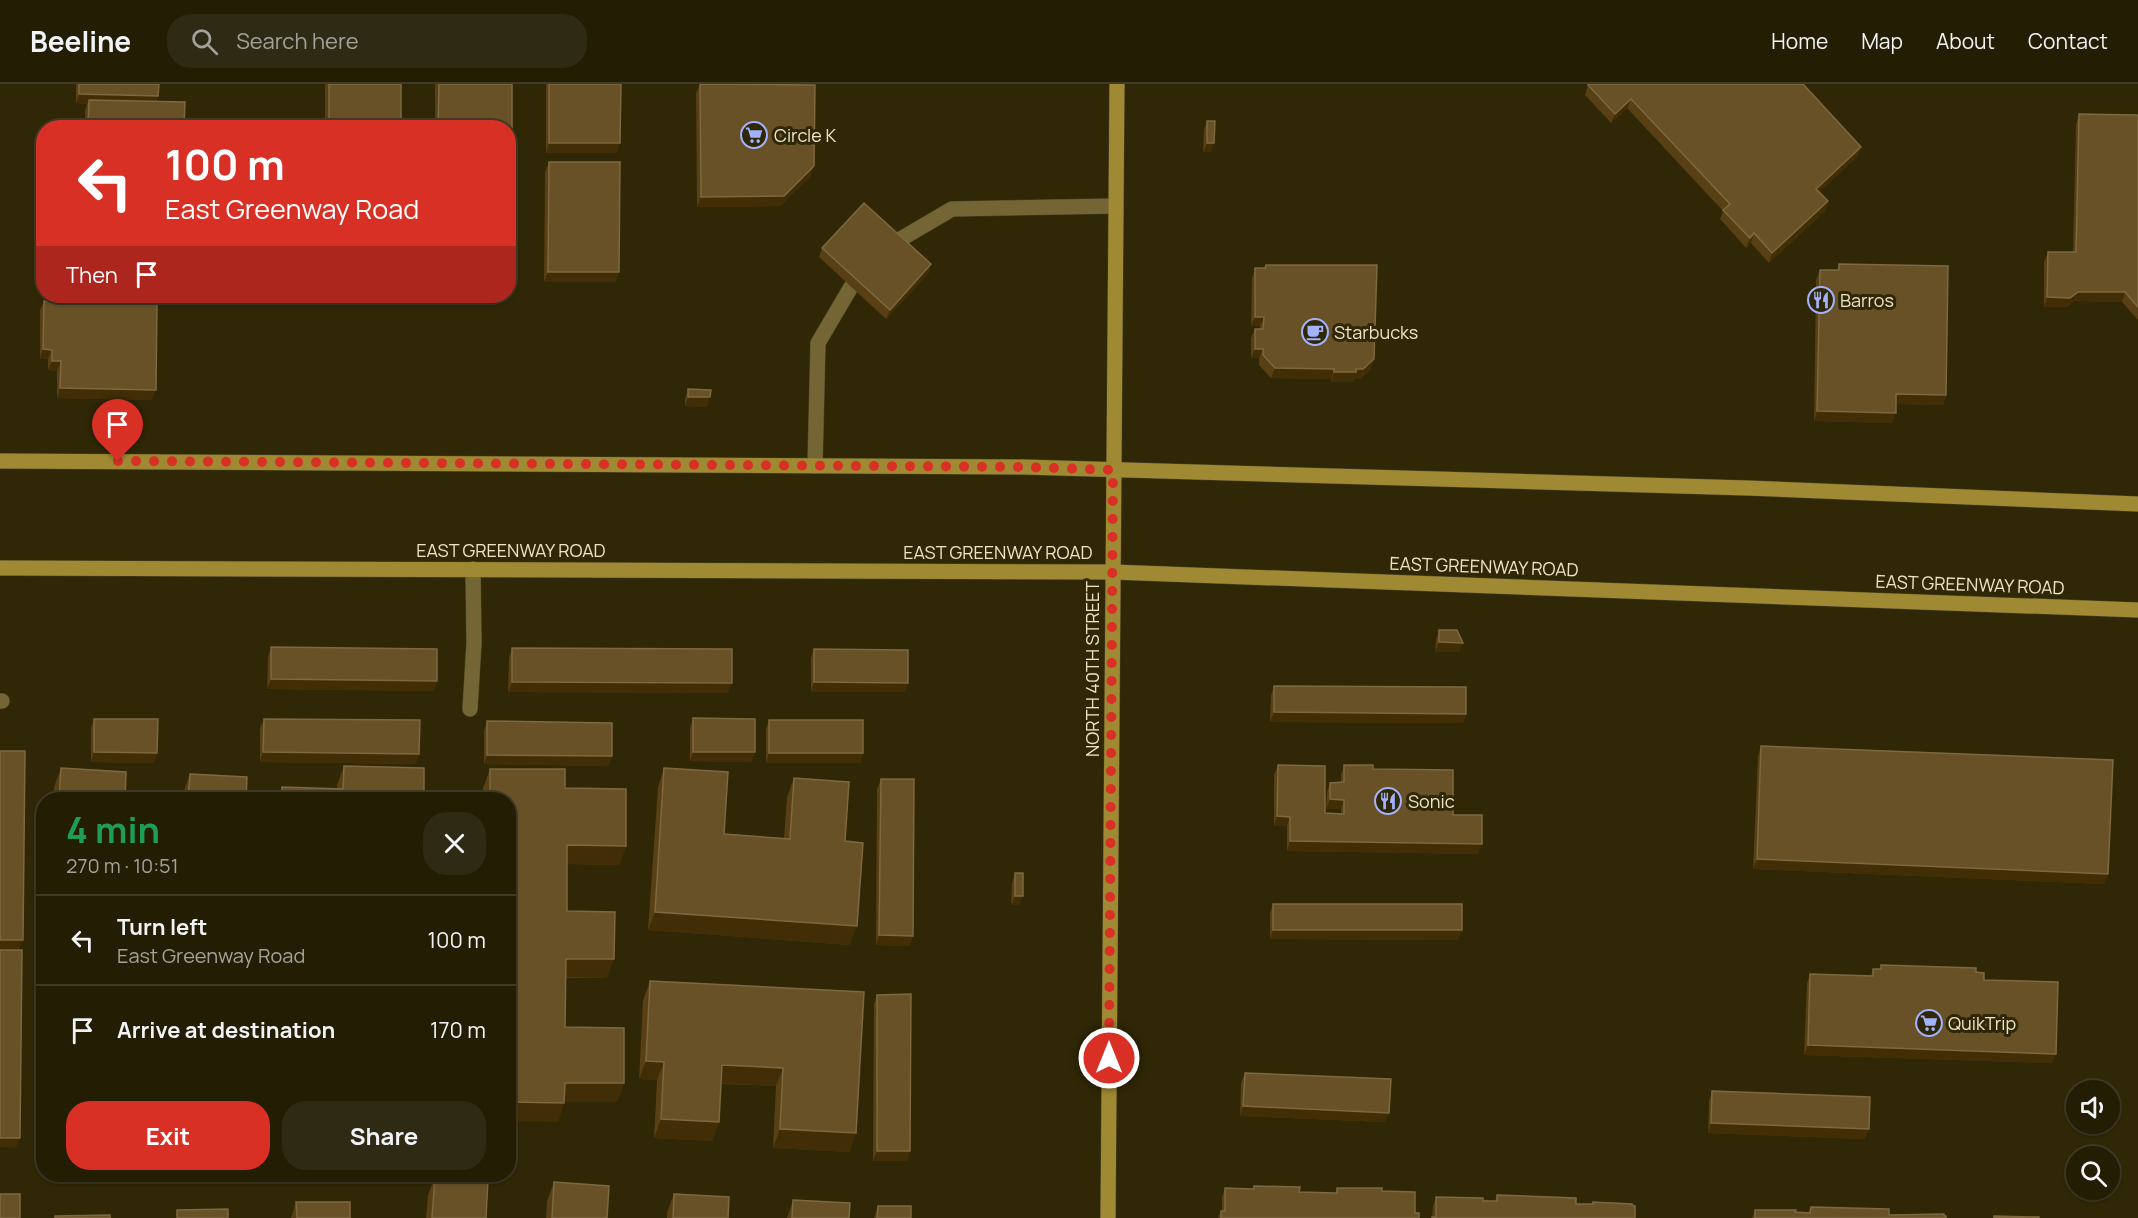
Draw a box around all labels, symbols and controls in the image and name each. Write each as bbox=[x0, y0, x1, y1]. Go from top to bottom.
search box bbox=[167, 14, 587, 68]
text: Beeline bbox=[30, 22, 131, 60]
icon: search bbox=[188, 25, 221, 58]
text: Search here bbox=[236, 26, 359, 56]
text: Home bbox=[1771, 27, 1828, 55]
text: Map bbox=[1861, 27, 1903, 55]
text: About bbox=[1936, 27, 1995, 55]
text: Contact bbox=[2028, 27, 2108, 55]
supermarket icon: Circle K bbox=[739, 120, 769, 150]
place label: Circle K bbox=[774, 123, 836, 147]
text: 100 m bbox=[165, 135, 285, 193]
icon: left bbox=[66, 144, 144, 222]
text: East Greenway Road bbox=[165, 190, 419, 227]
icon: arrive bbox=[130, 258, 163, 291]
text: Then bbox=[66, 260, 118, 290]
restaurant icon: Barros bbox=[1806, 285, 1836, 315]
place label: Barros bbox=[1840, 288, 1894, 312]
cafe icon: Starbucks bbox=[1300, 317, 1330, 347]
place label: Starbucks bbox=[1334, 320, 1418, 344]
pin bbox=[92, 399, 143, 461]
icon: arrive bbox=[101, 408, 134, 441]
street label: EAST GREENWAY ROAD bbox=[416, 538, 606, 562]
street label: EAST GREENWAY ROAD bbox=[903, 540, 1093, 564]
street label: EAST GREENWAY ROAD bbox=[1389, 551, 1579, 581]
street label: EAST GREENWAY ROAD bbox=[1875, 569, 2065, 599]
street label: NORTH 40TH STREET bbox=[1080, 581, 1104, 757]
restaurant icon: Sonic bbox=[1373, 786, 1403, 816]
place label: Sonic bbox=[1408, 789, 1455, 813]
text: 4 min bbox=[66, 805, 160, 854]
button: close bbox=[423, 812, 486, 875]
text: 270 m · 10:51 bbox=[66, 852, 178, 879]
text: Turn left bbox=[117, 912, 207, 942]
icon: left bbox=[66, 924, 99, 957]
text: 100 m bbox=[428, 925, 486, 955]
text: East Greenway Road bbox=[117, 942, 305, 969]
supermarket icon: QuikTrip bbox=[1914, 1008, 1944, 1038]
place label: QuikTrip bbox=[1948, 1011, 2016, 1035]
icon: arrive bbox=[66, 1014, 99, 1047]
text: Arrive at destination bbox=[117, 1015, 335, 1045]
text: 170 m bbox=[430, 1015, 486, 1045]
position arrow bbox=[1077, 1026, 1141, 1090]
map controls bbox=[2066, 1080, 2120, 1200]
button: sound bbox=[2066, 1080, 2120, 1134]
button: Exit bbox=[66, 1101, 270, 1170]
button: Share bbox=[282, 1101, 486, 1170]
button: search bbox=[2066, 1146, 2120, 1200]

